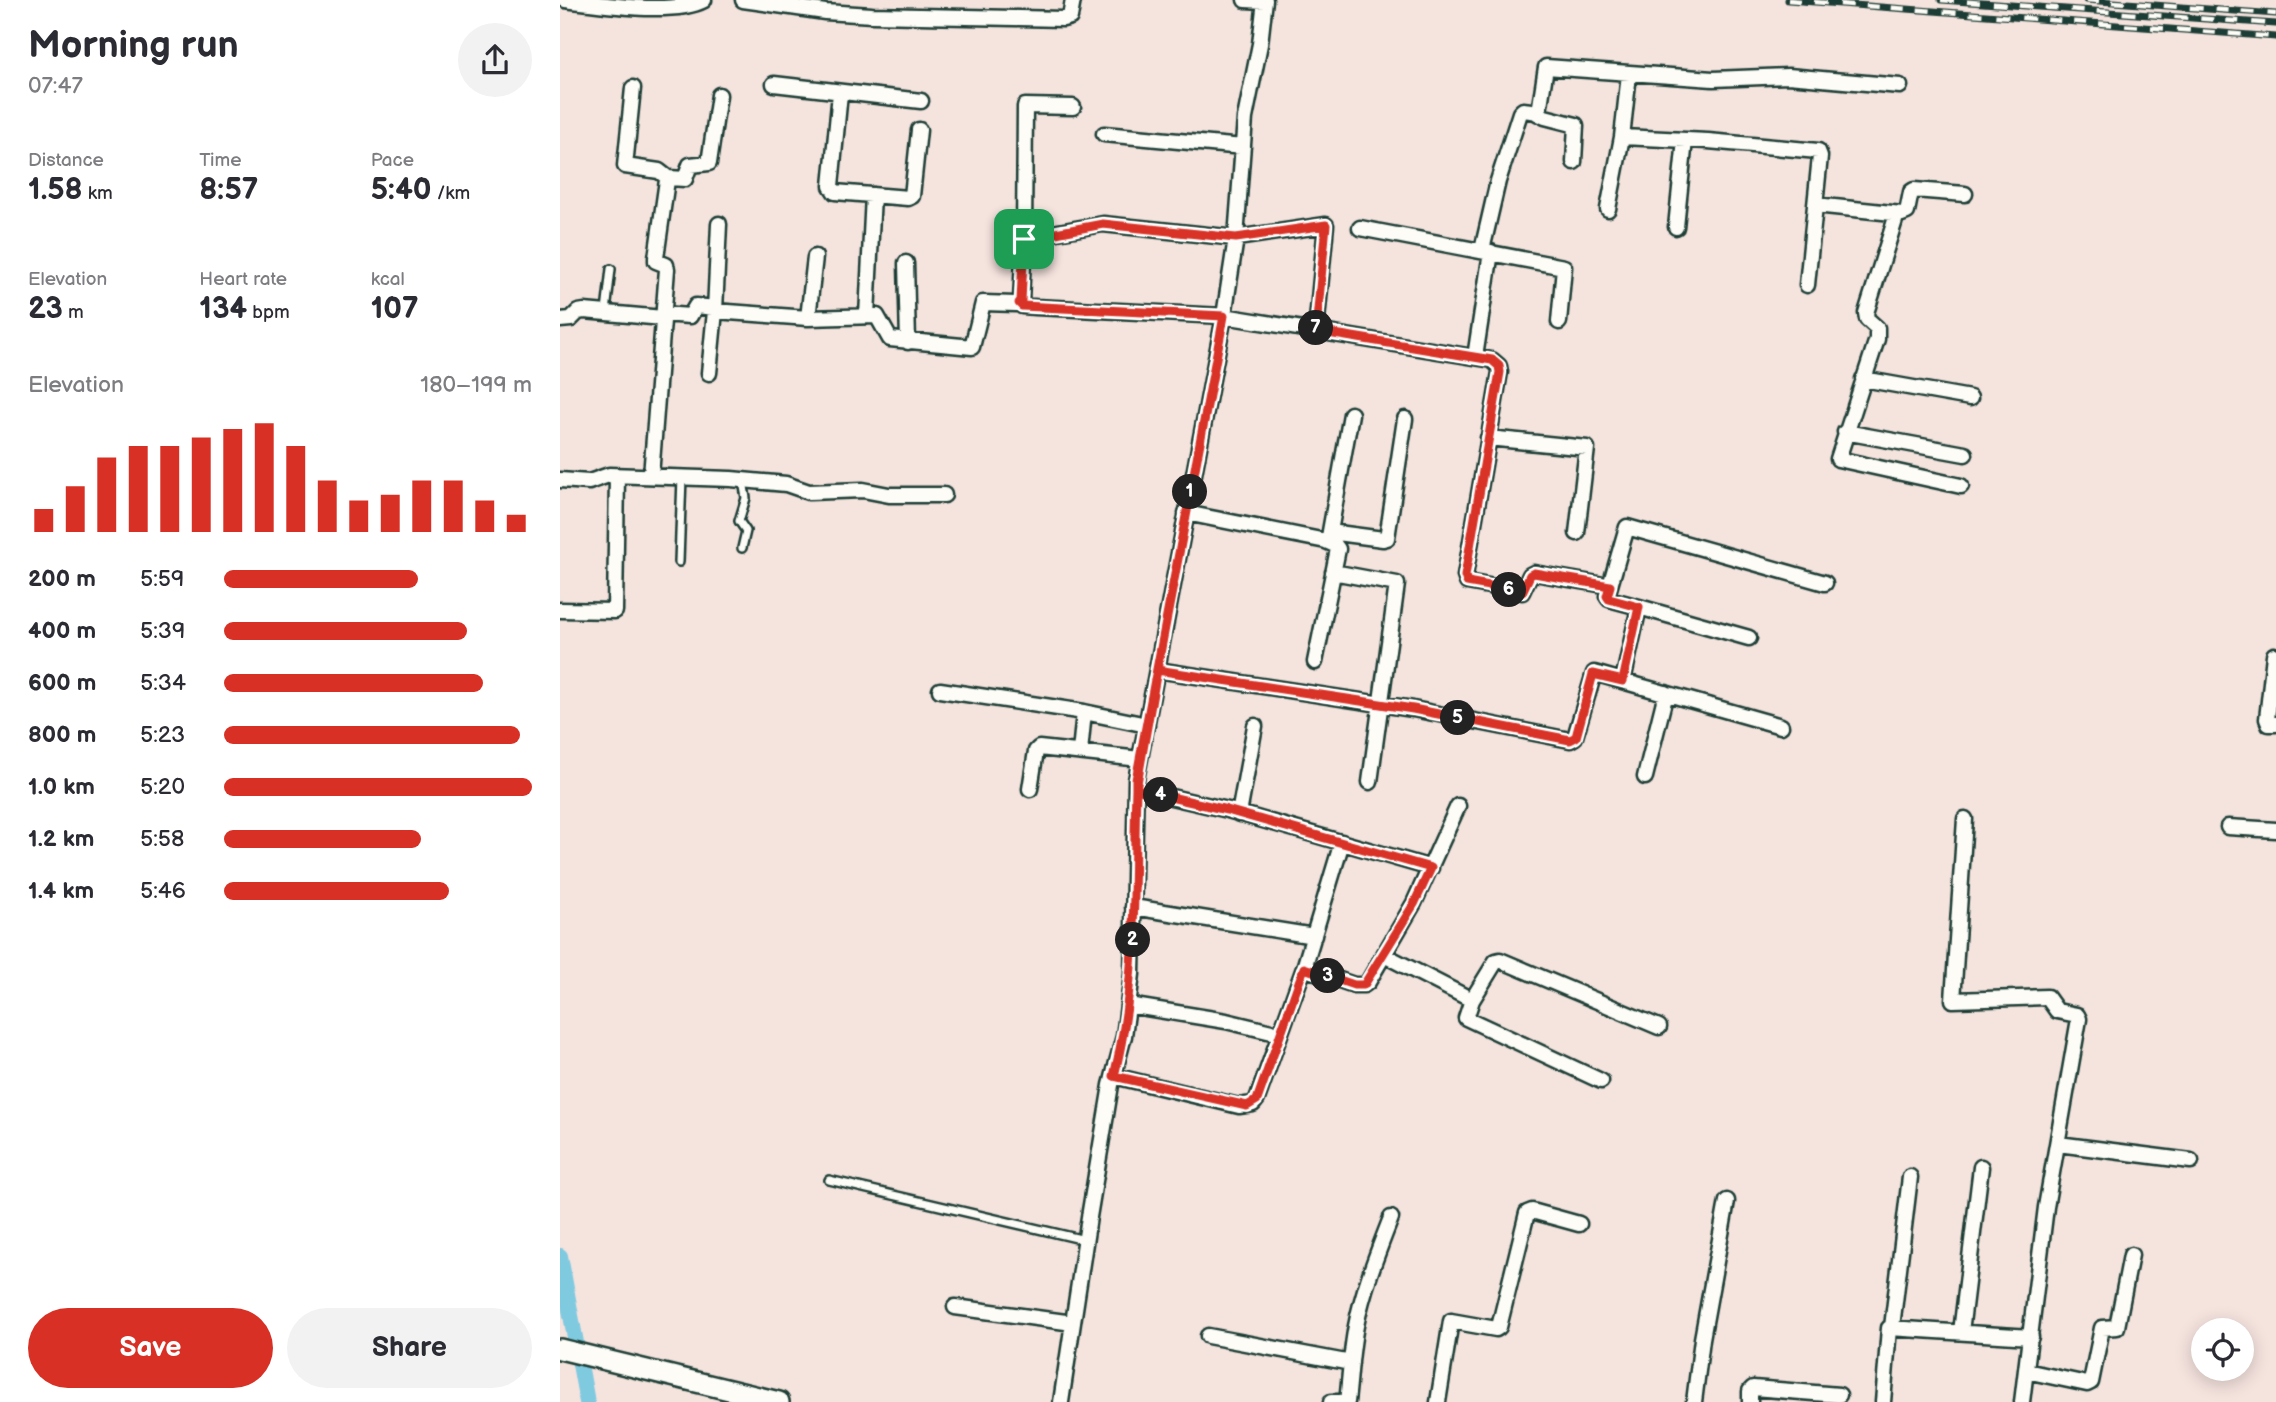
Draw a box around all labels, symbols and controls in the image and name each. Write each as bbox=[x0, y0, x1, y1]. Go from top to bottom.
text: Morning run bbox=[28, 23, 239, 68]
button: share bbox=[458, 23, 532, 97]
text: 07:47 bbox=[28, 72, 83, 100]
text: Distance bbox=[28, 149, 104, 172]
text: Time bbox=[199, 149, 241, 172]
text: Pace bbox=[371, 149, 414, 172]
text: 1.58 bbox=[28, 172, 83, 208]
text: 8:57 bbox=[199, 172, 258, 208]
text: 5:40 bbox=[371, 172, 432, 208]
text: km bbox=[83, 182, 113, 205]
text: /km bbox=[432, 182, 470, 205]
pin bbox=[994, 209, 1054, 269]
icon: arrive bbox=[1005, 220, 1043, 258]
text: Elevation bbox=[28, 268, 107, 291]
text: Heart rate bbox=[199, 268, 287, 291]
text: kcal bbox=[371, 268, 405, 291]
text: 23 bbox=[28, 291, 63, 327]
text: 134 bbox=[199, 291, 247, 327]
text: 107 bbox=[371, 291, 419, 327]
text: m bbox=[63, 301, 84, 324]
text: bpm bbox=[247, 301, 290, 324]
pin: 7 bbox=[1298, 310, 1334, 346]
text: 7 bbox=[1310, 316, 1321, 339]
text: Elevation bbox=[28, 371, 124, 399]
text: 180–199 m bbox=[420, 371, 532, 399]
pin: 1 bbox=[1172, 475, 1208, 510]
text: 1 bbox=[1186, 480, 1194, 503]
text: 200 m bbox=[28, 565, 96, 593]
text: 5:59 bbox=[140, 565, 184, 593]
pin: 6 bbox=[1492, 572, 1527, 608]
text: 6 bbox=[1503, 578, 1514, 601]
text: 400 m bbox=[28, 617, 96, 645]
text: 5:39 bbox=[140, 617, 185, 645]
text: 600 m bbox=[28, 669, 96, 697]
text: 5:34 bbox=[140, 669, 186, 697]
pin: 5 bbox=[1440, 700, 1476, 736]
text: 5 bbox=[1452, 706, 1463, 729]
text: 800 m bbox=[28, 721, 96, 749]
text: 5:23 bbox=[140, 721, 185, 749]
text: 1.0 km bbox=[28, 773, 95, 801]
text: 5:20 bbox=[140, 773, 185, 801]
pin: 4 bbox=[1144, 778, 1178, 812]
text: 4 bbox=[1155, 783, 1166, 806]
text: 1.2 km bbox=[28, 825, 94, 853]
text: 5:58 bbox=[140, 825, 184, 853]
text: 1.4 km bbox=[28, 877, 94, 905]
text: 5:46 bbox=[140, 877, 186, 905]
pin: 2 bbox=[1116, 922, 1150, 958]
text: 2 bbox=[1127, 928, 1138, 951]
pin: 3 bbox=[1310, 958, 1346, 993]
text: 3 bbox=[1322, 964, 1333, 987]
button: Save bbox=[28, 1308, 273, 1388]
button: Share bbox=[287, 1308, 532, 1388]
map controls bbox=[2191, 1318, 2254, 1381]
button: locate bbox=[2191, 1318, 2254, 1381]

